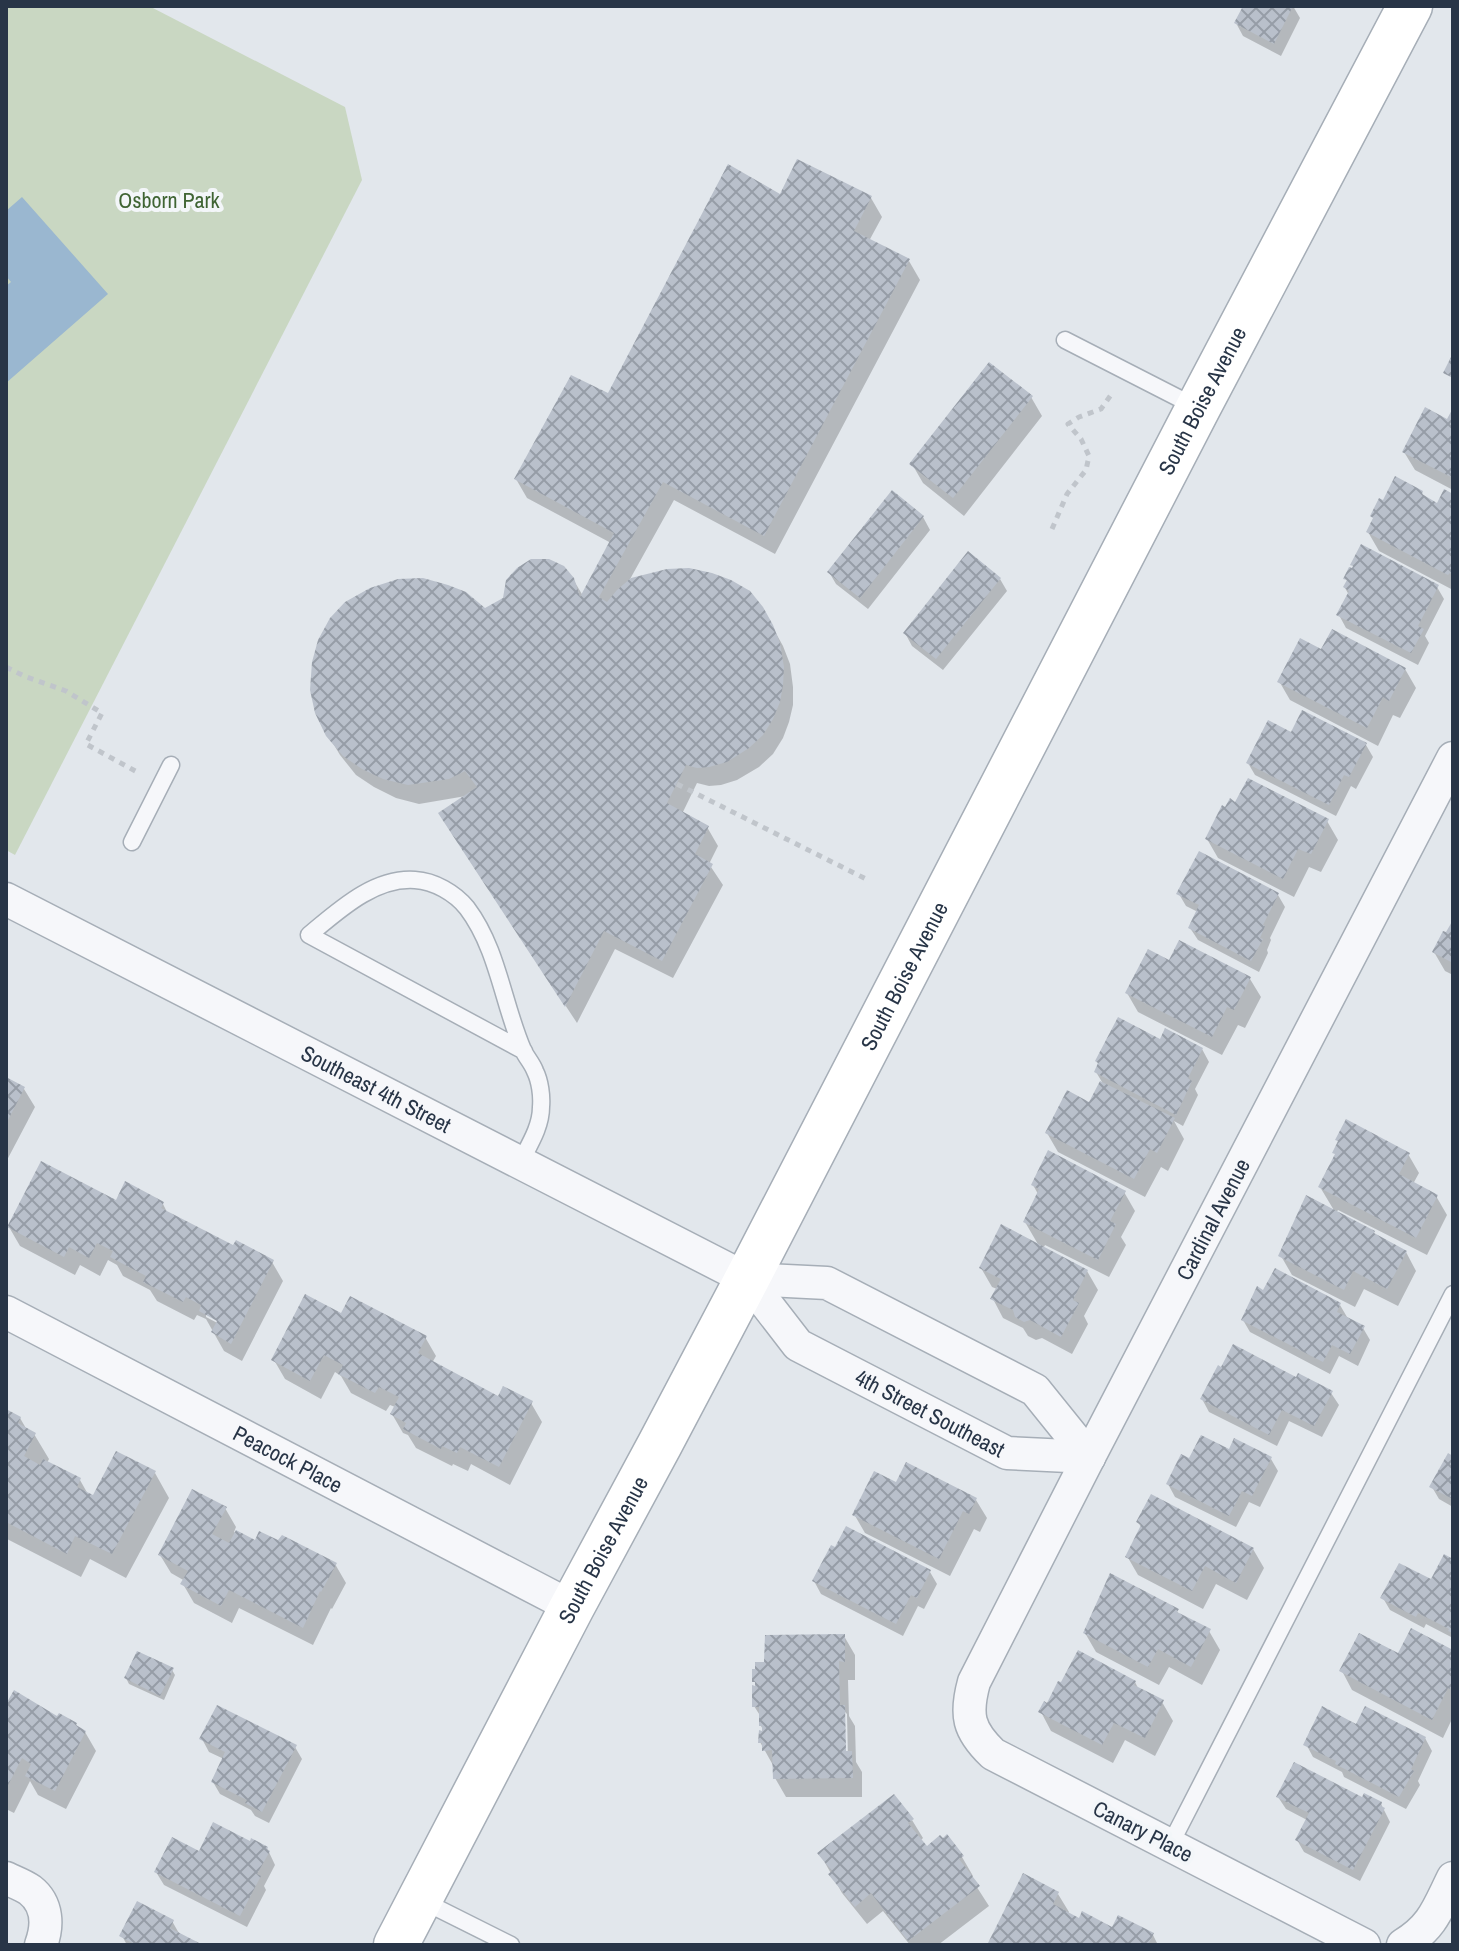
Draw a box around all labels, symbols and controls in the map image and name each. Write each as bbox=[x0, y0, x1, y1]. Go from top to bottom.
park label: Osborn Park bbox=[118, 185, 221, 215]
street label: South Boise Avenue bbox=[1151, 321, 1253, 480]
street label: South Boise Avenue bbox=[853, 897, 955, 1056]
street label: Southeast 4th Street bbox=[296, 1038, 456, 1140]
street label: Cardinal Avenue bbox=[1169, 1153, 1257, 1285]
street label: 4th Street Southeast bbox=[850, 1362, 1010, 1464]
street label: Peacock Place bbox=[228, 1418, 348, 1500]
street label: South Boise Avenue bbox=[551, 1471, 655, 1629]
street label: Canary Place bbox=[1088, 1793, 1198, 1869]

